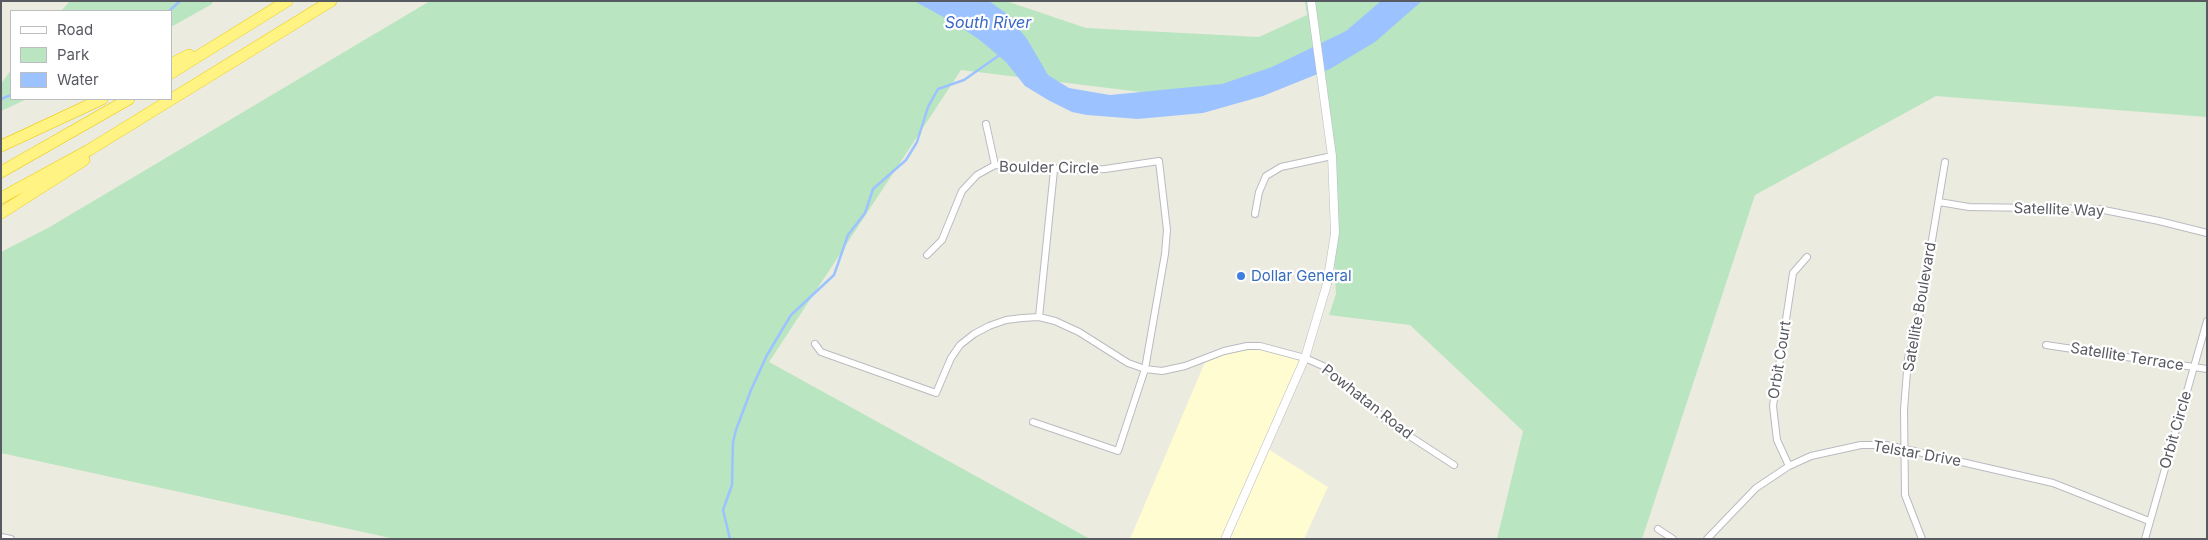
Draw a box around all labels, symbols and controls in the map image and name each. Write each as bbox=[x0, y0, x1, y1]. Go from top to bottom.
legend bbox=[10, 10, 172, 100]
water label: South River bbox=[945, 13, 1031, 33]
text: Road bbox=[57, 20, 93, 39]
text: Park bbox=[57, 45, 89, 64]
text: Water bbox=[57, 70, 99, 89]
street label: Boulder Circle bbox=[999, 158, 1099, 178]
street label: Satellite Way bbox=[2013, 199, 2105, 221]
street label: Satellite Boulevard bbox=[1900, 241, 1940, 373]
place label: Dollar General bbox=[1251, 267, 1352, 285]
marker: Dollar General bbox=[1235, 270, 1247, 282]
street label: Orbit Court bbox=[1765, 320, 1795, 400]
street label: Satellite Terrace bbox=[2069, 339, 2185, 375]
street label: Powhatan Road bbox=[1318, 361, 1416, 443]
street label: Orbit Circle bbox=[2156, 389, 2196, 471]
street label: Telstar Drive bbox=[1871, 437, 1963, 471]

